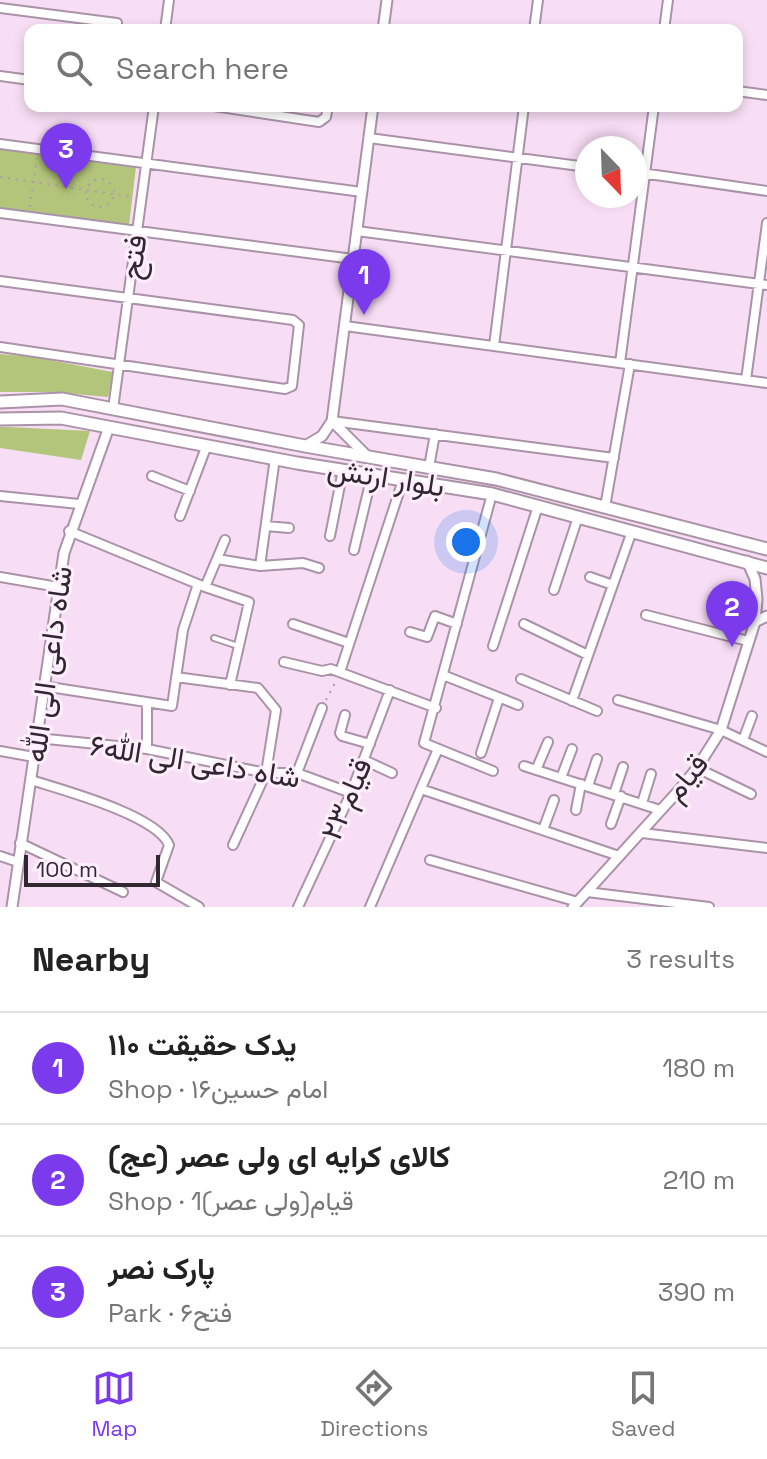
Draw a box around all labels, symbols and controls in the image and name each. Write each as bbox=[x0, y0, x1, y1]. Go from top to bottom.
search box bbox=[24, 24, 743, 112]
icon: search bbox=[52, 46, 96, 90]
text: Search here bbox=[116, 49, 289, 88]
pin: 3 bbox=[40, 123, 92, 189]
north arrow bbox=[575, 136, 647, 208]
street label: فتح bbox=[111, 232, 156, 282]
pin: 1 bbox=[338, 249, 390, 315]
street label: بلوار ارتش bbox=[325, 448, 447, 506]
your location bbox=[446, 522, 486, 562]
street label: شاه داعی الی الله bbox=[15, 563, 81, 765]
pin: 2 bbox=[706, 581, 758, 647]
street label: شاه داعی الی الله۶ bbox=[87, 725, 303, 797]
street label: قیام bbox=[655, 745, 717, 809]
street label: قیام۲۳ bbox=[311, 752, 381, 846]
scale bar bbox=[24, 851, 160, 887]
text: 100 m bbox=[36, 855, 98, 883]
text: Nearby bbox=[32, 938, 150, 981]
text: 3 results bbox=[626, 942, 735, 976]
text: یدک حقیقت ۱۱۰ bbox=[108, 1025, 297, 1064]
text: 1 bbox=[52, 1051, 64, 1085]
text: 180 m bbox=[662, 1051, 735, 1085]
text: Shop · امام حسین۱۶ bbox=[108, 1072, 328, 1106]
text: کالای کرایه ای ولی عصر (عج) bbox=[108, 1137, 450, 1176]
text: 2 bbox=[50, 1163, 66, 1197]
text: 210 m bbox=[663, 1163, 735, 1197]
text: Shop · قیام(ولی عصر)1 bbox=[108, 1184, 354, 1218]
text: پارک نصر bbox=[108, 1249, 215, 1288]
text: 3 bbox=[50, 1275, 66, 1309]
text: 390 m bbox=[658, 1275, 735, 1309]
text: Park · ۶فتح bbox=[108, 1296, 232, 1330]
tab: Map bbox=[92, 1366, 137, 1442]
tab: Directions bbox=[320, 1366, 428, 1442]
tab: Saved bbox=[611, 1366, 675, 1442]

